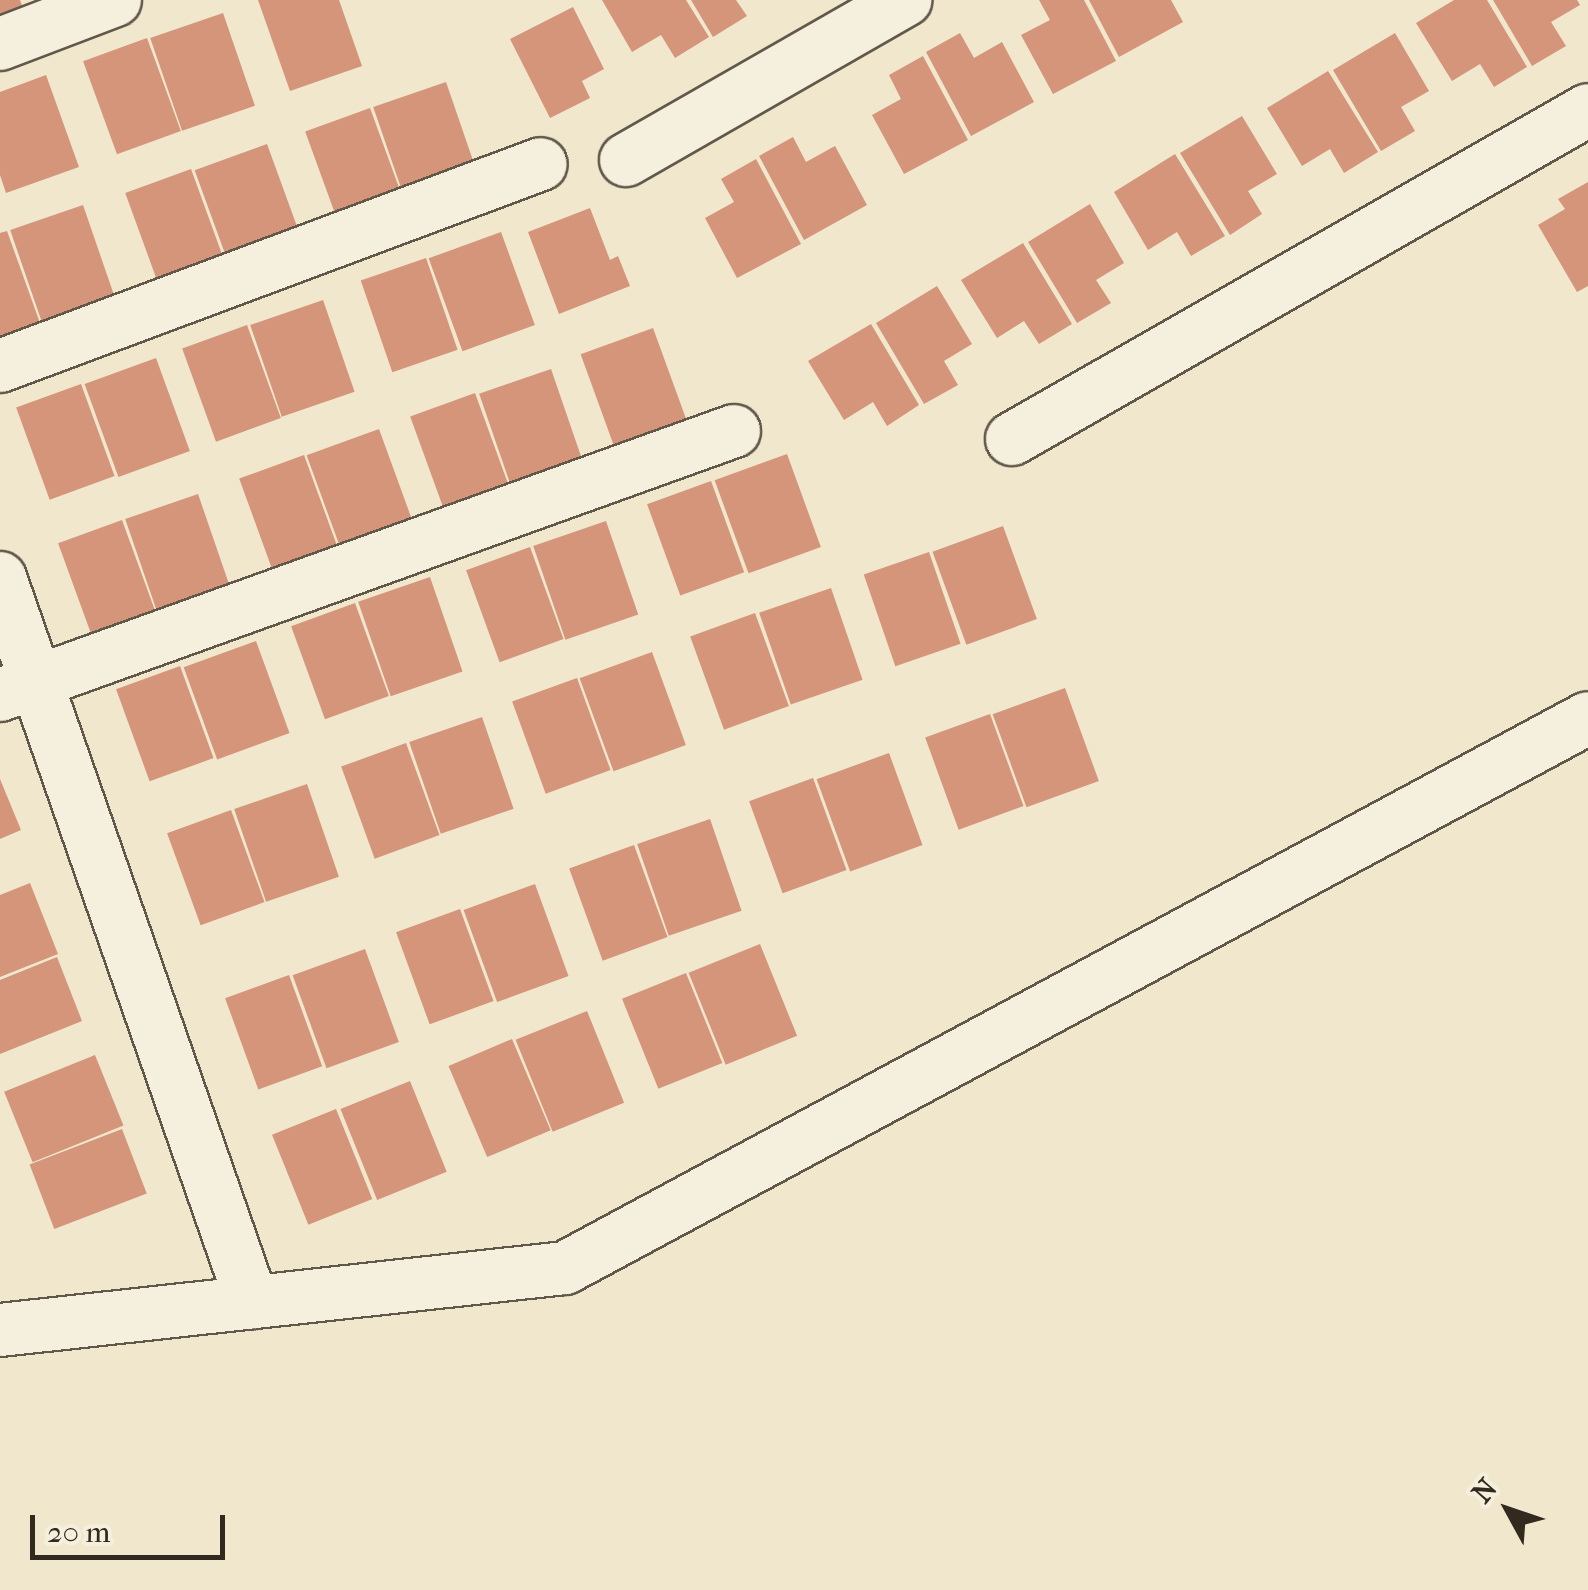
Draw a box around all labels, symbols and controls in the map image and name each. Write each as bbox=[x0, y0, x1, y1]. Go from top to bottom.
north arrow bbox=[1458, 1460, 1558, 1560]
text: N bbox=[1465, 1472, 1504, 1509]
scale bar bbox=[35, 1495, 230, 1557]
text: 20 m bbox=[47, 1515, 110, 1550]

